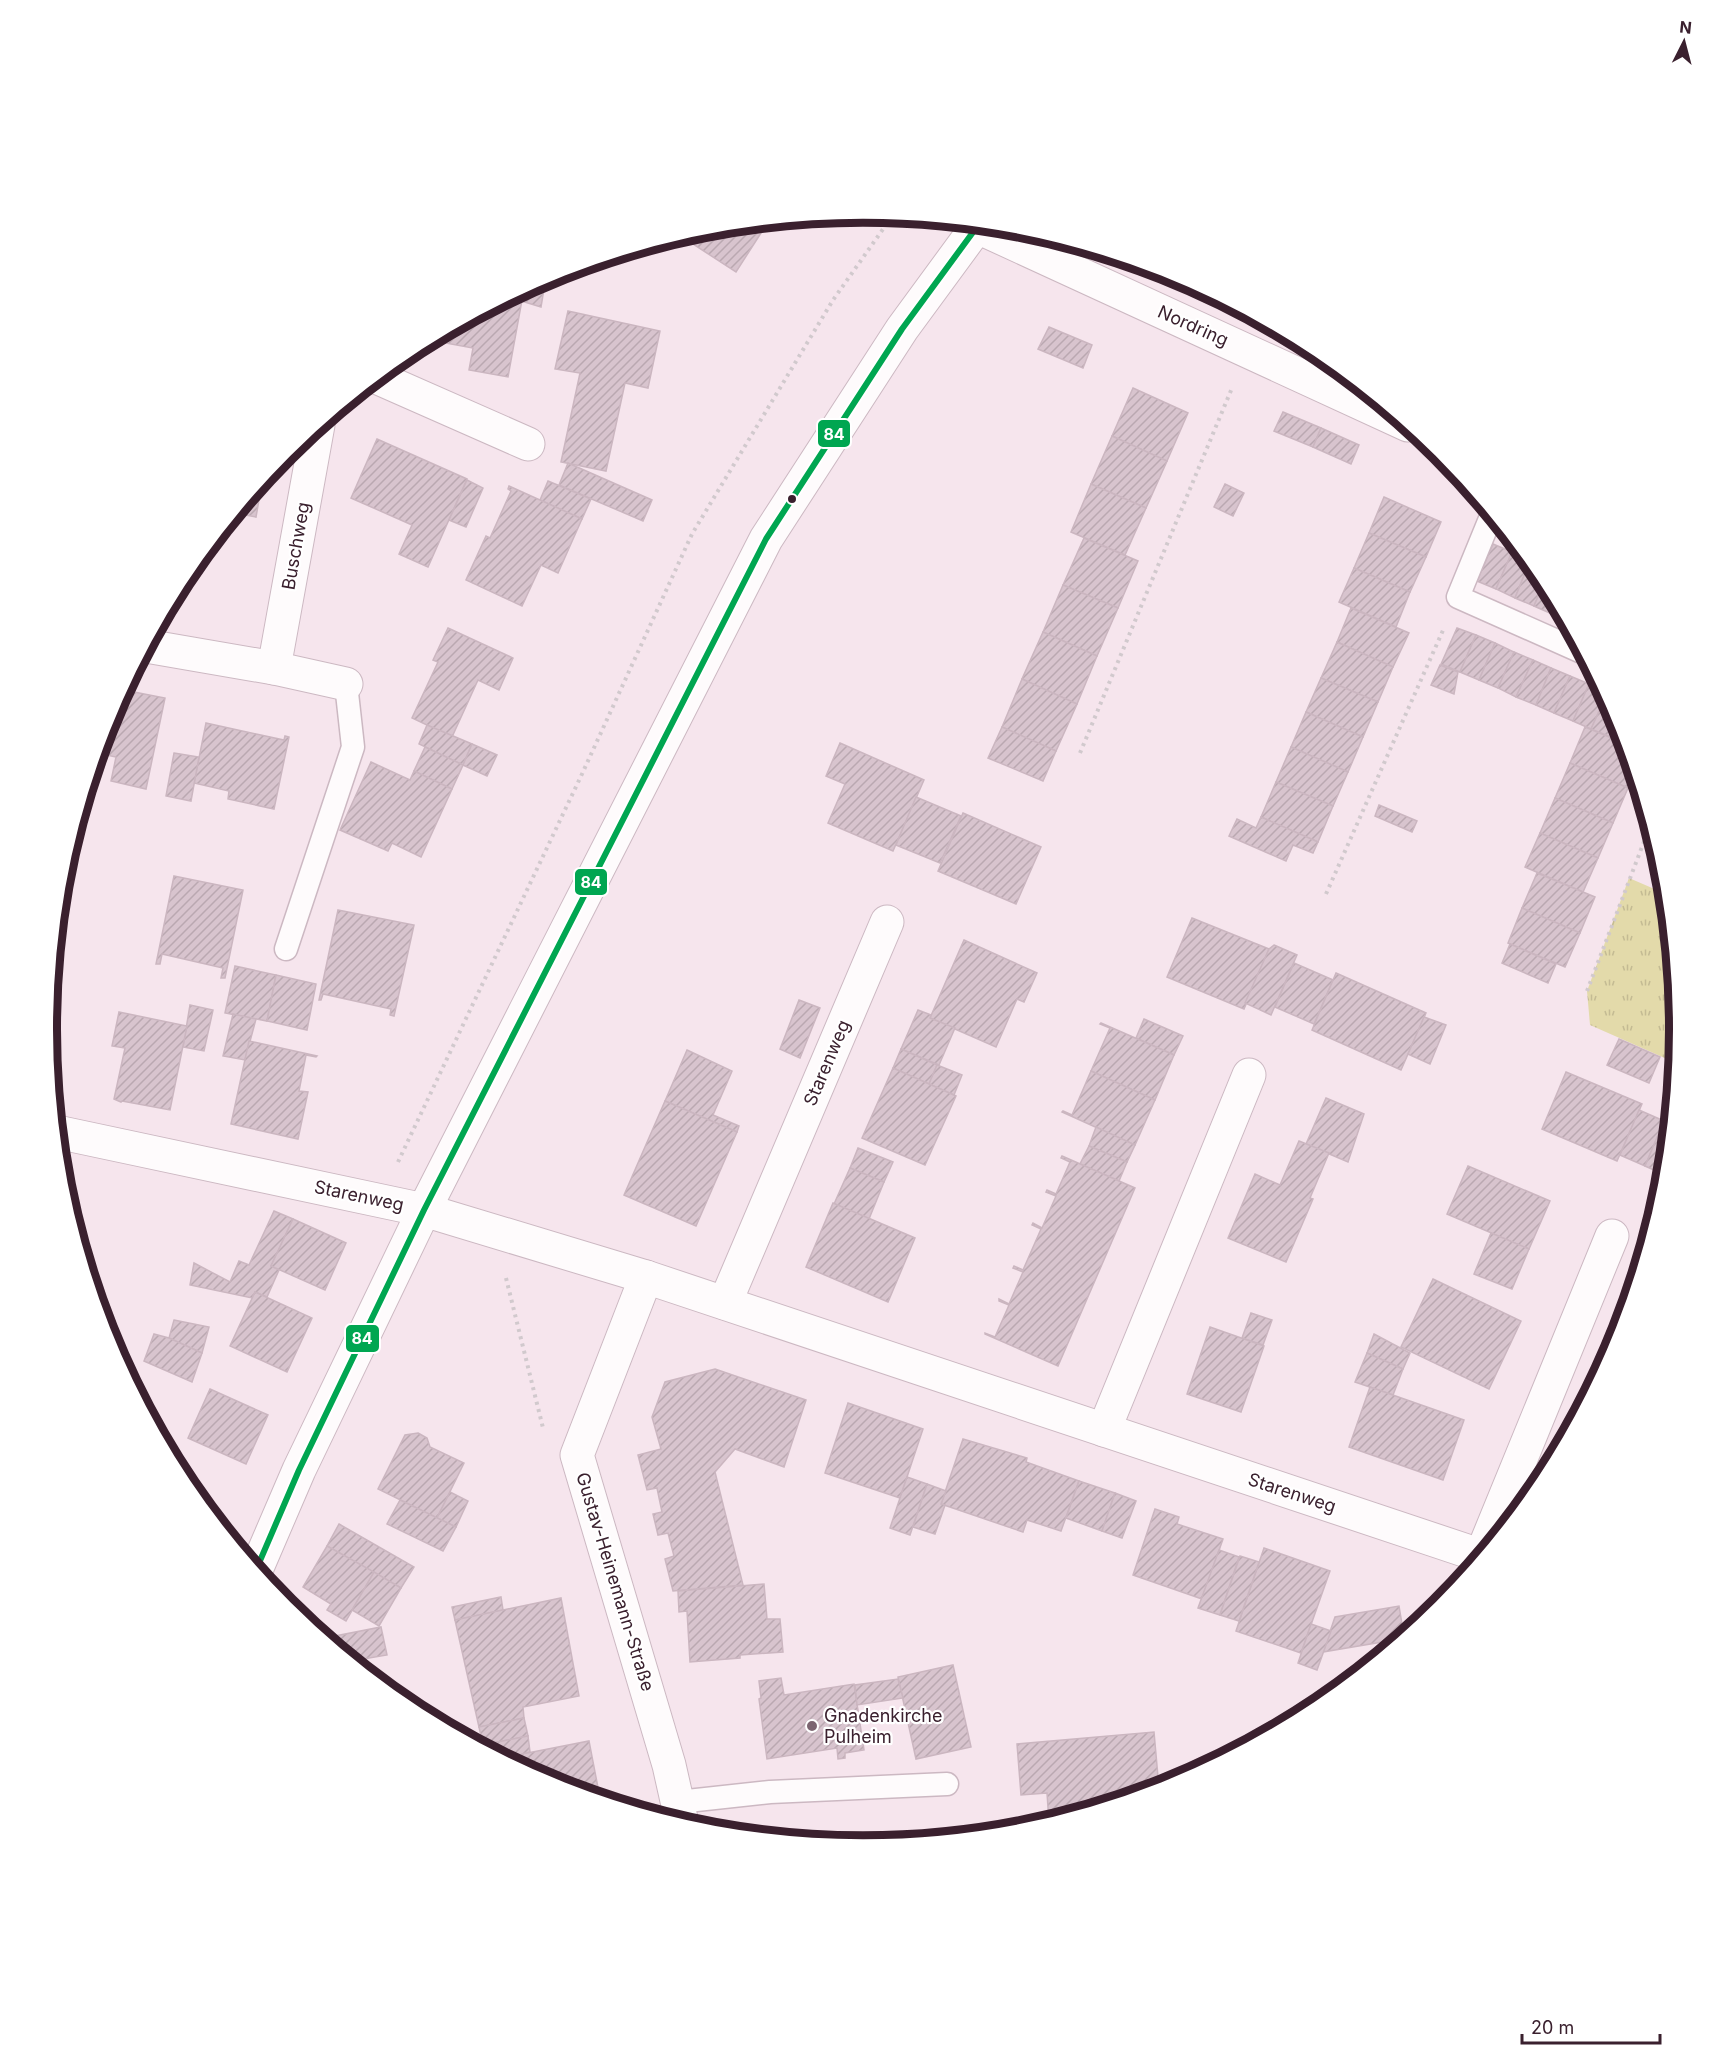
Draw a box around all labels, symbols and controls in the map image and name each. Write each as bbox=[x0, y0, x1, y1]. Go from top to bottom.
north arrow bbox=[1654, 12, 1714, 72]
text: N bbox=[1678, 16, 1693, 38]
street label: Nordring bbox=[1155, 301, 1232, 350]
line badge: 84 bbox=[817, 419, 851, 448]
text: 84 bbox=[823, 424, 845, 444]
unlabelled marker bbox=[786, 493, 798, 505]
street label: Buschweg bbox=[277, 500, 314, 591]
line badge: 84 bbox=[574, 868, 608, 896]
text: 84 bbox=[580, 872, 602, 892]
street label: Starenweg bbox=[799, 1017, 854, 1109]
street label: Starenweg bbox=[312, 1176, 406, 1215]
line badge: 84 bbox=[345, 1324, 380, 1353]
text: 84 bbox=[351, 1328, 373, 1348]
street label: Starenweg bbox=[1246, 1468, 1339, 1517]
street label: Gustav-Heinemann-Straße bbox=[572, 1470, 659, 1694]
place label: Gnadenkirche Pulheim bbox=[824, 1705, 942, 1747]
marker: Gnadenkirche Pulheim bbox=[805, 1719, 819, 1733]
scale bar bbox=[1522, 2007, 1660, 2045]
text: 20 m bbox=[1531, 2017, 1574, 2038]

